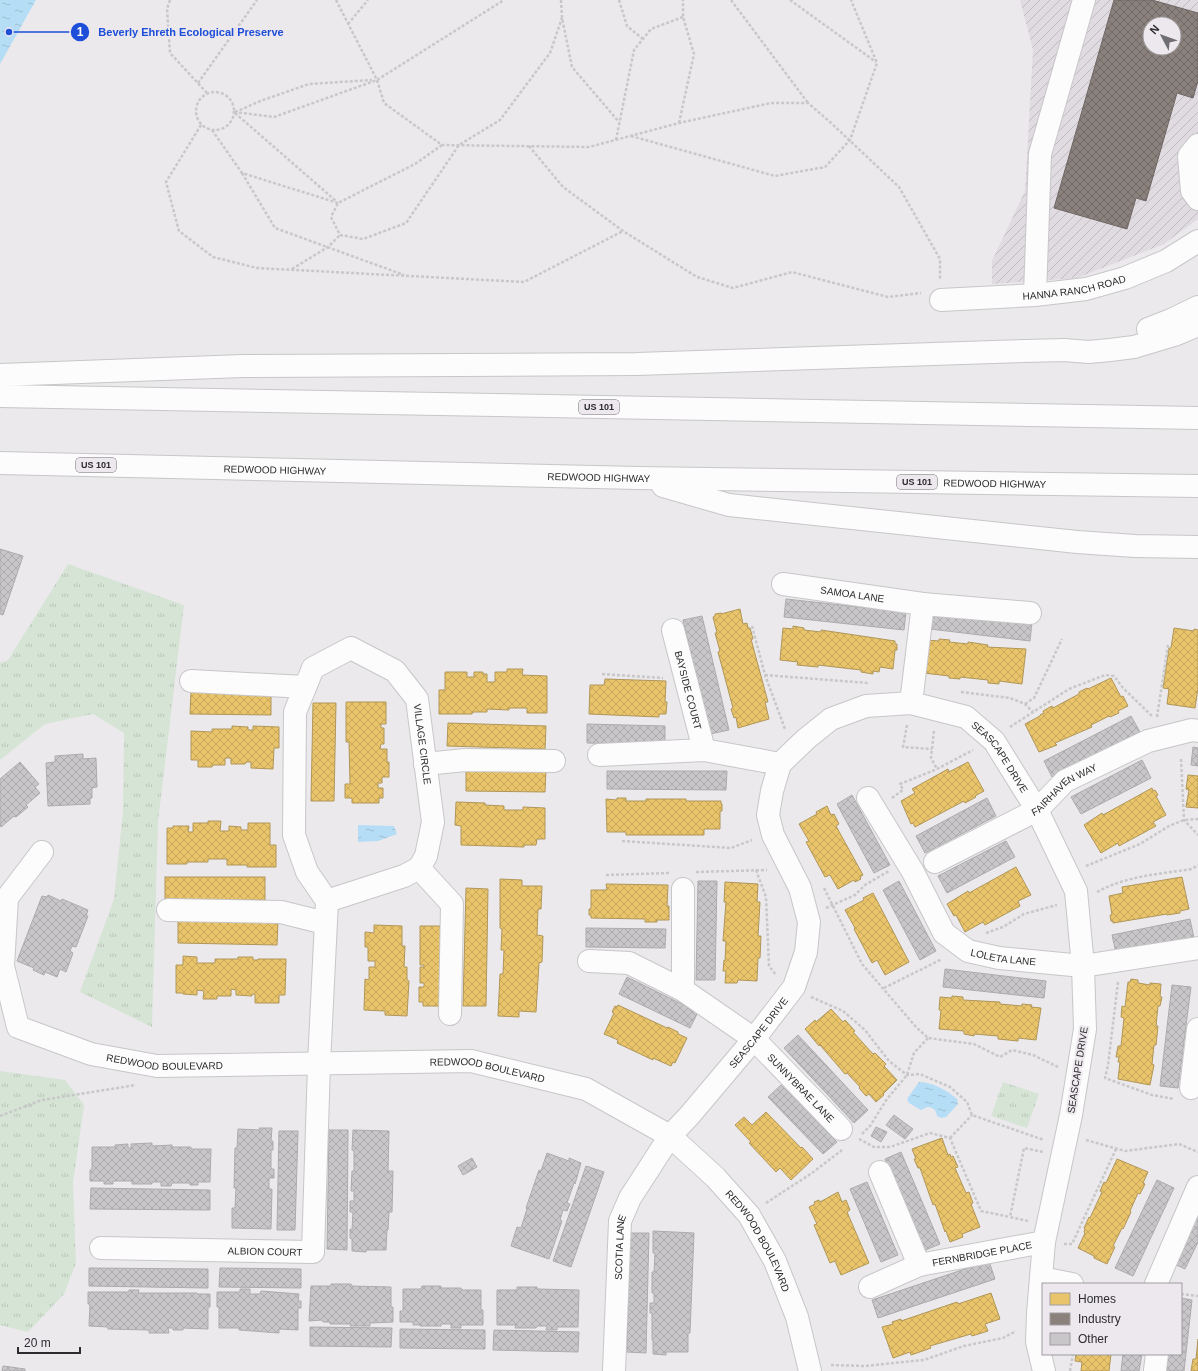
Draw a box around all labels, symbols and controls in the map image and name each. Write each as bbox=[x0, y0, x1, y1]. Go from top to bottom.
north arrow bbox=[1142, 16, 1182, 56]
callout: Beverly Ehreth Ecological Preserve bbox=[70, 20, 291, 43]
text: N bbox=[1147, 22, 1162, 36]
text: 1 bbox=[77, 25, 84, 39]
text: Beverly Ehreth Ecological Preserve bbox=[98, 26, 284, 38]
street label: HANNA RANCH ROAD bbox=[1022, 273, 1127, 302]
road number: US 101 bbox=[579, 400, 619, 414]
road number: US 101 bbox=[76, 458, 116, 472]
street label: REDWOOD HIGHWAY bbox=[223, 463, 327, 477]
street label: REDWOOD HIGHWAY bbox=[547, 471, 651, 484]
road number: US 101 bbox=[897, 475, 937, 489]
street label: REDWOOD HIGHWAY bbox=[943, 477, 1047, 490]
street label: SAMOA LANE bbox=[820, 584, 885, 604]
street label: BAYSIDE COURT bbox=[673, 650, 703, 731]
street label: VILLAGE CIRCLE bbox=[412, 703, 433, 785]
street label: SEASCAPE DRIVE bbox=[969, 719, 1030, 795]
street label: FAIRHAVEN WAY bbox=[1030, 761, 1099, 818]
street label: LOLETA LANE bbox=[970, 947, 1037, 968]
street label: SEASCAPE DRIVE bbox=[727, 995, 790, 1070]
street label: SEASCAPE DRIVE bbox=[1065, 1026, 1090, 1114]
street label: SUNNYBRAE LANE bbox=[765, 1051, 837, 1125]
street label: REDWOOD BOULEVARD bbox=[106, 1052, 223, 1072]
street label: REDWOOD BOULEVARD bbox=[430, 1055, 546, 1085]
street label: REDWOOD BOULEVARD bbox=[723, 1188, 792, 1294]
street label: SCOTIA LANE bbox=[613, 1213, 628, 1280]
street label: FERNBRIDGE PLACE bbox=[931, 1239, 1033, 1268]
street label: ALBION COURT bbox=[227, 1245, 303, 1258]
legend bbox=[1042, 1283, 1182, 1355]
text: Homes bbox=[1078, 1292, 1116, 1306]
text: Industry bbox=[1078, 1312, 1121, 1326]
scale bar bbox=[18, 1329, 80, 1355]
text: Other bbox=[1078, 1332, 1108, 1346]
text: 20 m bbox=[24, 1336, 51, 1350]

